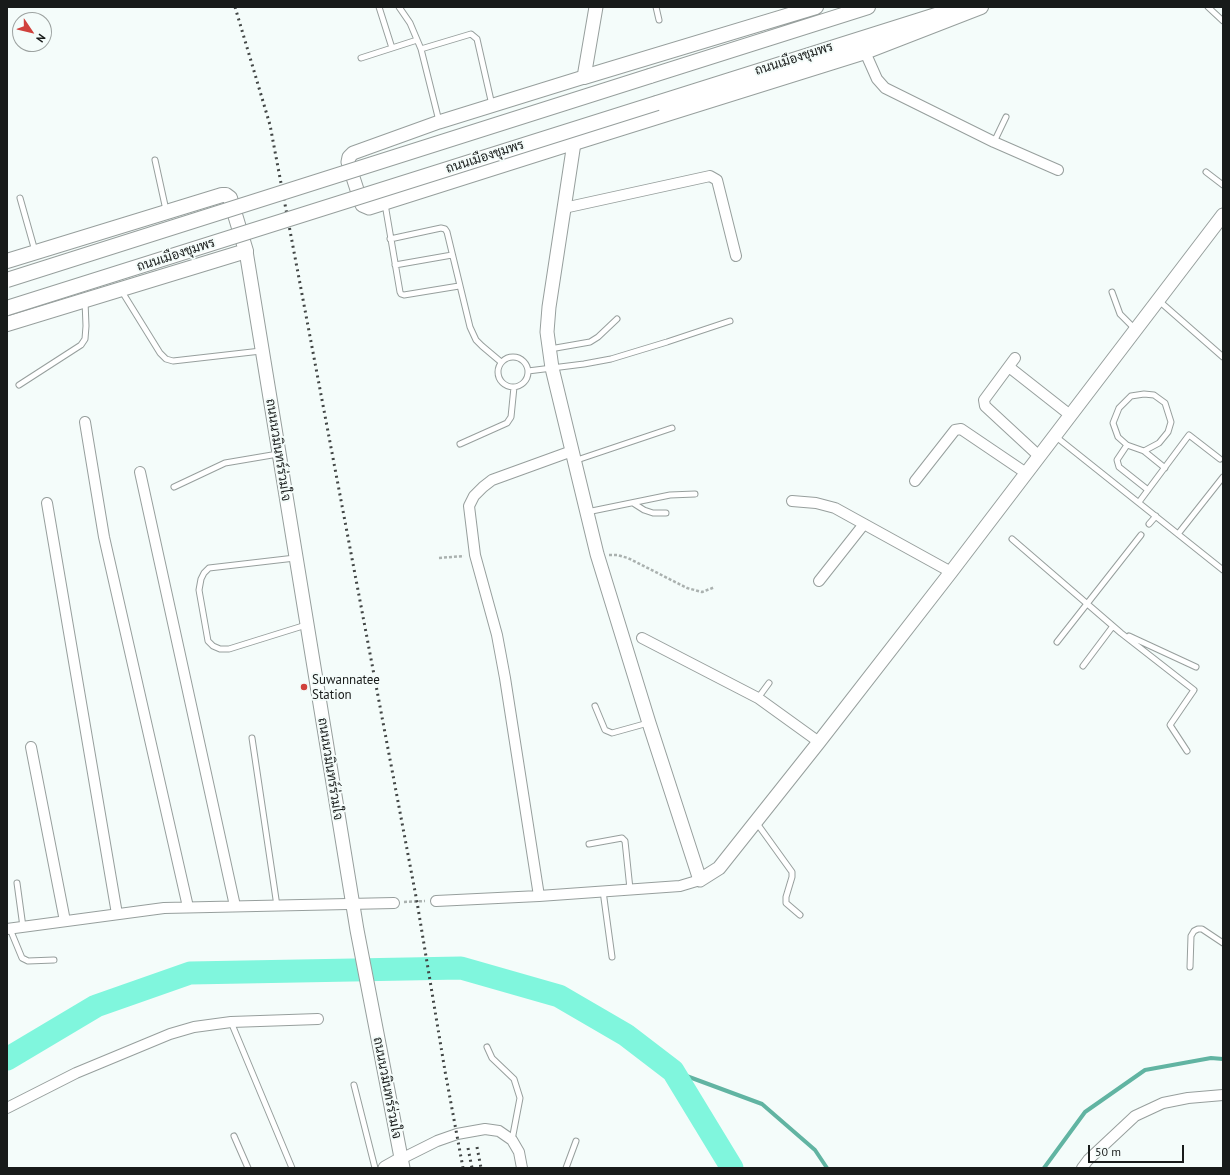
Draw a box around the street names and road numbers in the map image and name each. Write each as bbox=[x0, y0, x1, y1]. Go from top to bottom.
street label: ถนนเมืองชุมพร bbox=[753, 39, 835, 79]
street label: ถนนเมืองชุมพร bbox=[444, 137, 526, 177]
street label: ถนนเมืองชุมพร bbox=[135, 235, 217, 275]
street label: ถนนนวมินทร์ร่วมใจ bbox=[262, 398, 294, 502]
street label: ถนนนวมินทร์ร่วมใจ bbox=[314, 717, 346, 821]
street label: ถนนนวมินทร์ร่วมใจ bbox=[369, 1036, 405, 1140]

